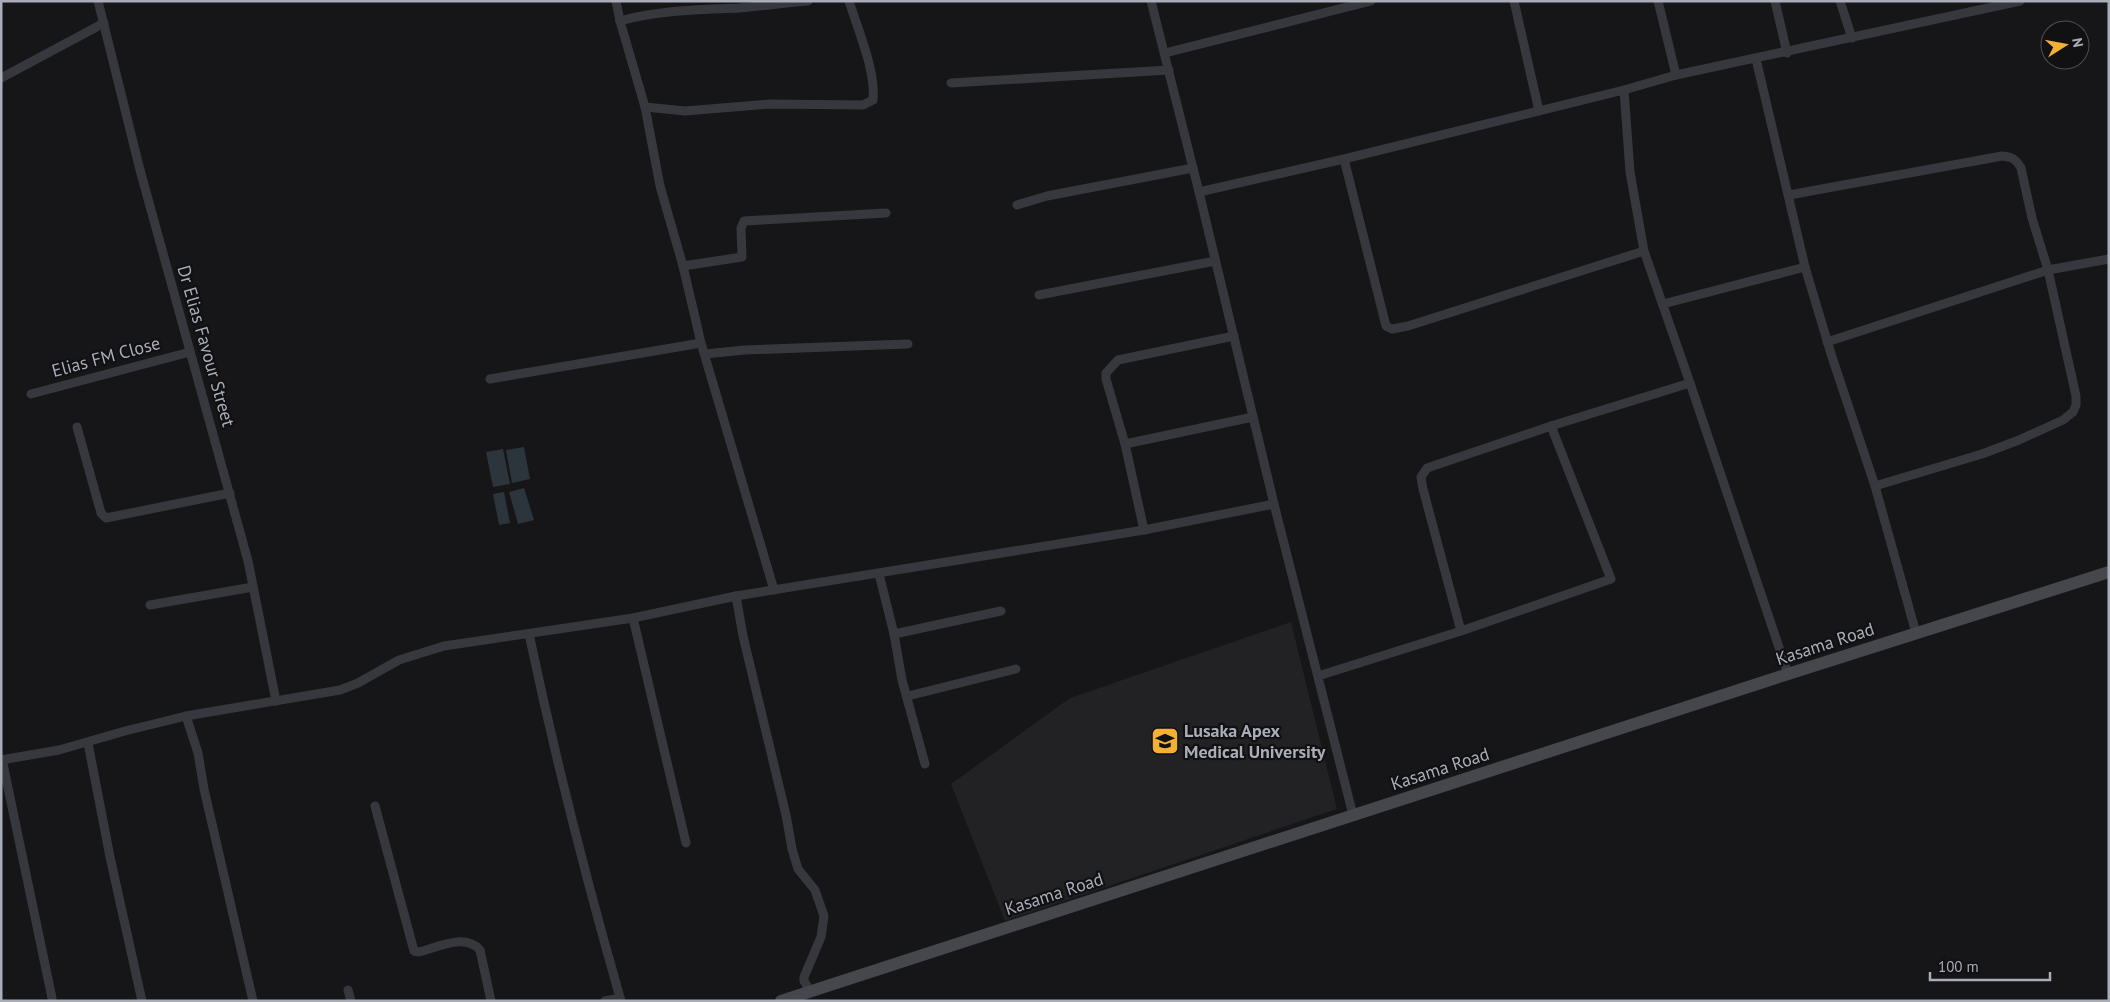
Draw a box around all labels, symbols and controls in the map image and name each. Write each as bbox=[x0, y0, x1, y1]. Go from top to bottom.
north arrow bbox=[2040, 20, 2090, 70]
text: N bbox=[2068, 36, 2087, 49]
street label: Dr Elias Favour Street bbox=[172, 263, 241, 429]
street label: Elias FM Close bbox=[49, 331, 163, 382]
street label: Kasama Road bbox=[1773, 617, 1877, 670]
place label: Lusaka Apex Medical University bbox=[1184, 719, 1326, 763]
school or university icon: Lusaka Apex Medical University bbox=[1150, 726, 1180, 756]
street label: Kasama Road bbox=[1388, 742, 1492, 795]
street label: Kasama Road bbox=[1002, 867, 1106, 920]
scale bar bbox=[1930, 950, 2050, 982]
text: 100 m bbox=[1938, 957, 1979, 976]

